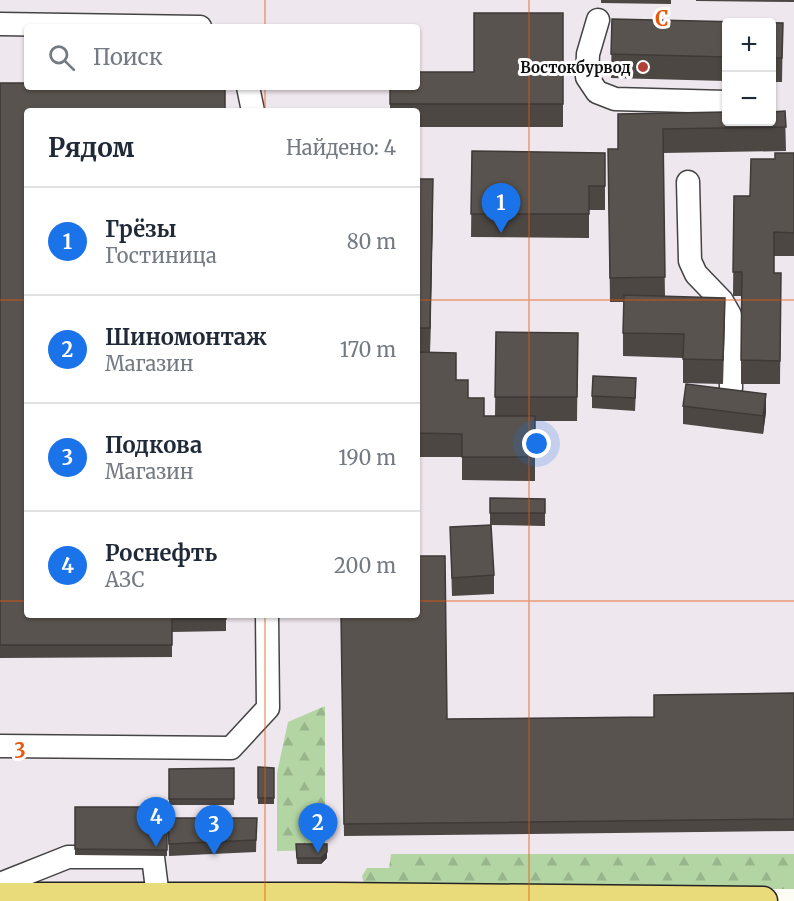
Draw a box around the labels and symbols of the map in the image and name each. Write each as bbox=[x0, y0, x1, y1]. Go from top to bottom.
text: C bbox=[655, 6, 669, 31]
place label: Востокбурвод bbox=[520, 58, 631, 77]
marker: Востокбурвод bbox=[636, 60, 650, 74]
pin: 1 bbox=[482, 184, 520, 233]
your location bbox=[522, 429, 551, 458]
text: 3 bbox=[14, 738, 26, 763]
pin: 4 bbox=[136, 798, 176, 847]
pin: 2 bbox=[298, 804, 338, 853]
pin: 3 bbox=[194, 806, 234, 855]

